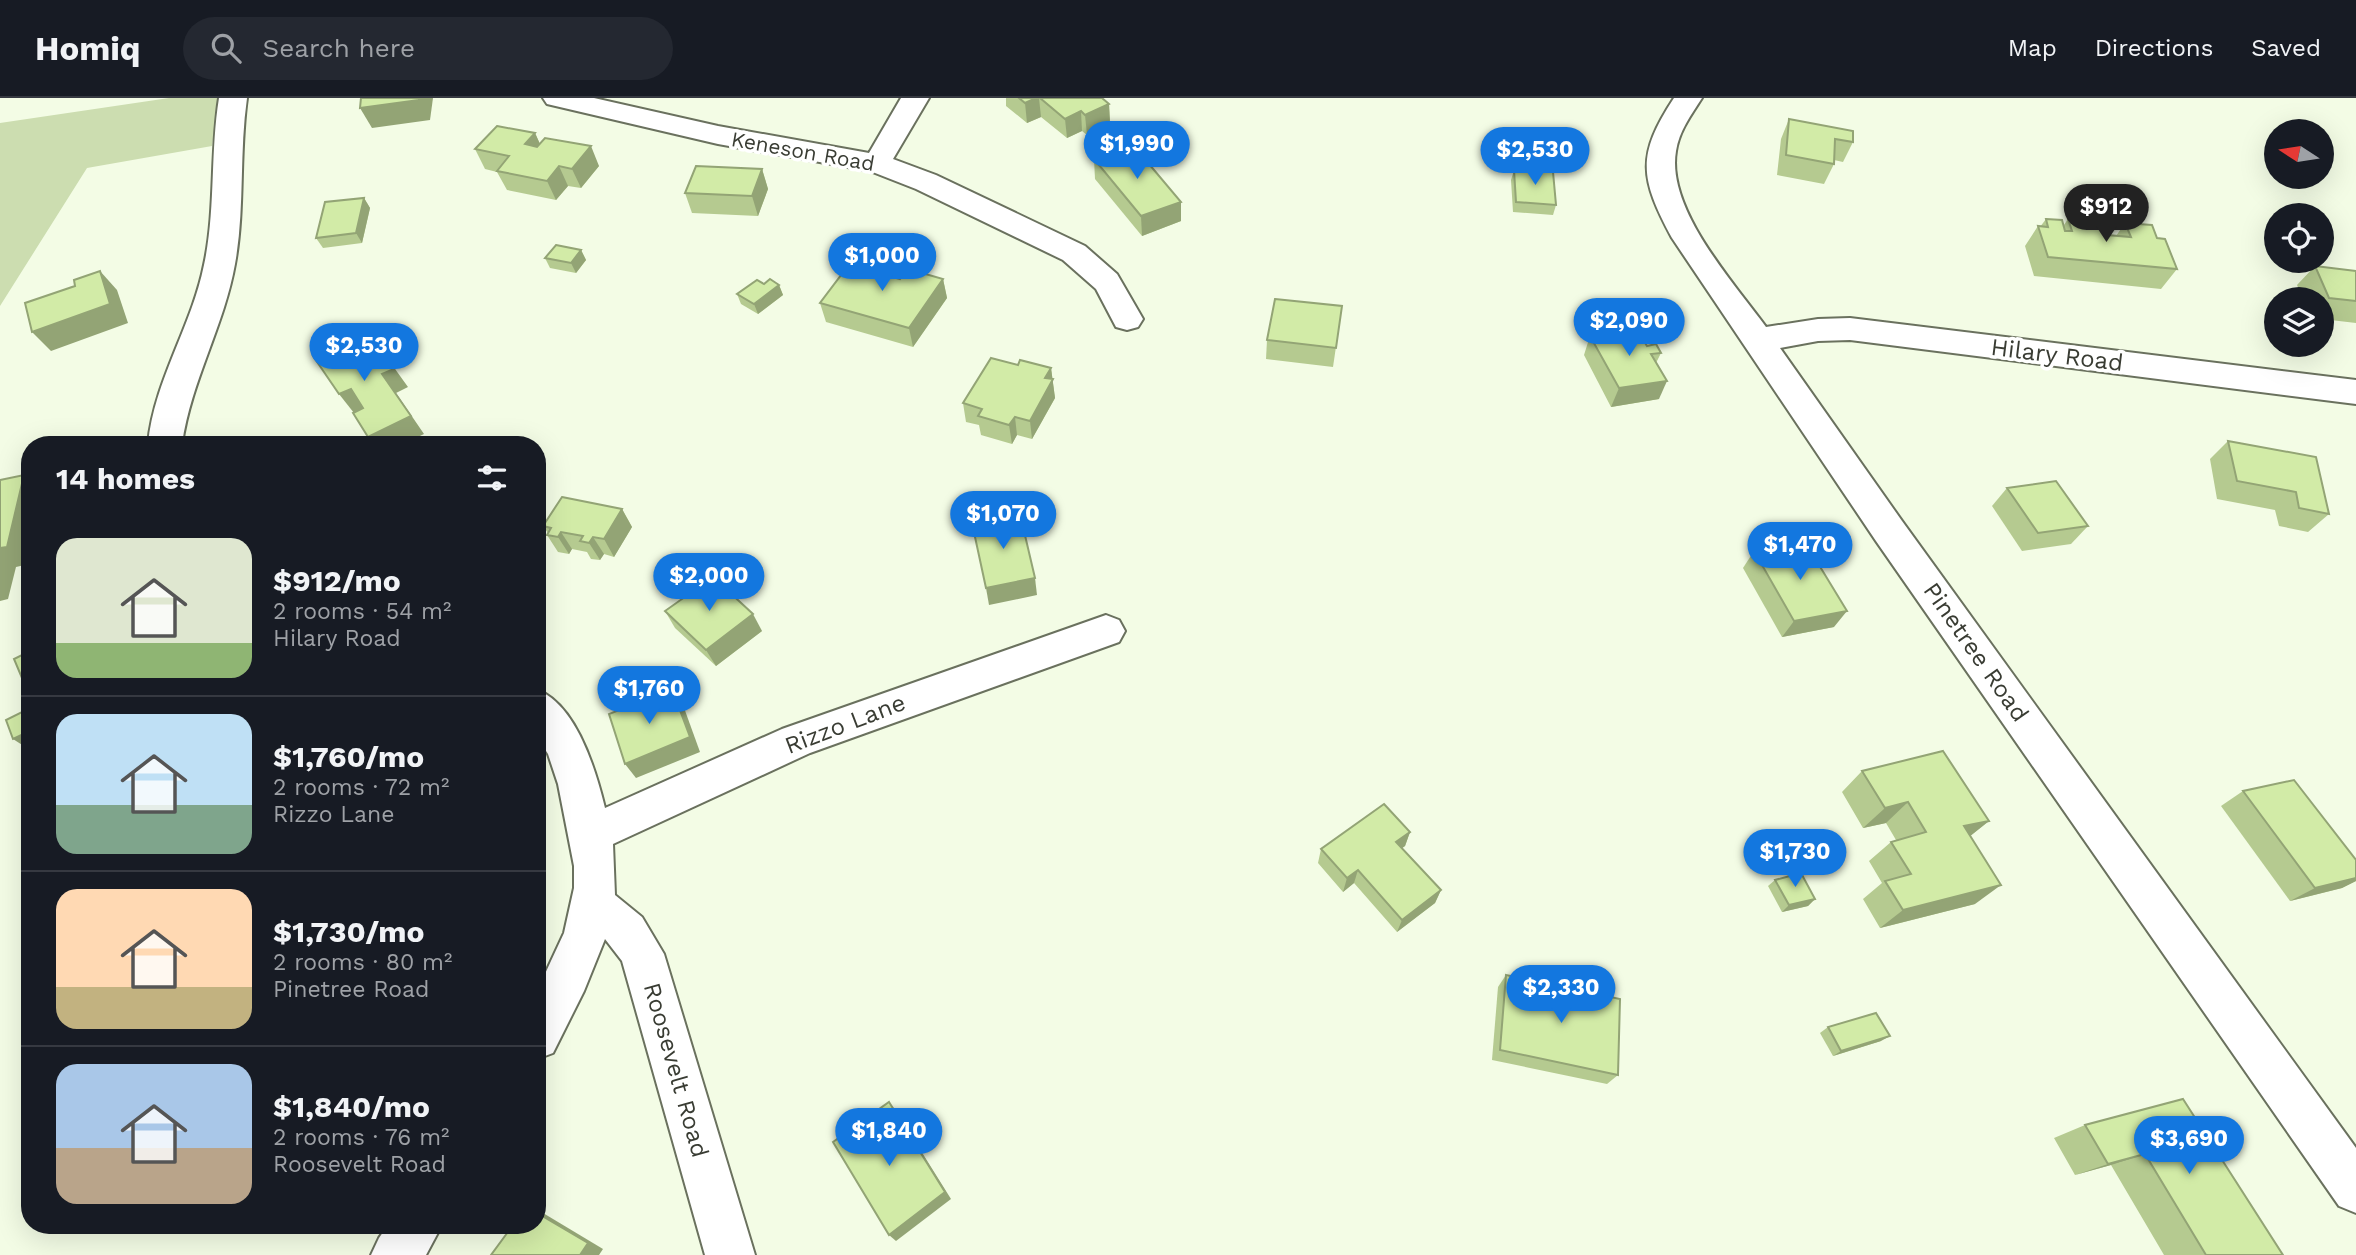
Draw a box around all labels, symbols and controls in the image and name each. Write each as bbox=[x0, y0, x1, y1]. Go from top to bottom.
search box bbox=[183, 17, 673, 80]
text: Homiq bbox=[35, 29, 141, 68]
icon: search bbox=[207, 29, 245, 67]
text: Search here bbox=[263, 33, 415, 63]
text: Map bbox=[2008, 34, 2057, 62]
text: Directions bbox=[2095, 34, 2213, 62]
text: Saved bbox=[2251, 34, 2321, 62]
north arrow bbox=[2264, 119, 2334, 189]
map controls bbox=[2264, 119, 2334, 357]
pin: $1,990 bbox=[1080, 122, 1194, 181]
street label: Keneson Road bbox=[729, 126, 877, 176]
pin: $2,530 bbox=[1478, 127, 1592, 187]
text: $1,990 bbox=[1100, 130, 1174, 157]
text: $2,530 bbox=[1497, 136, 1573, 163]
pin: $912 bbox=[2065, 184, 2147, 244]
text: $912 bbox=[2080, 193, 2132, 220]
button: locate bbox=[2264, 203, 2334, 273]
pin: $1,000 bbox=[825, 234, 939, 293]
text: $1,000 bbox=[844, 242, 920, 269]
button: layers bbox=[2264, 287, 2334, 357]
pin: $2,090 bbox=[1572, 299, 1686, 358]
text: $2,090 bbox=[1590, 307, 1668, 334]
pin: $2,530 bbox=[307, 324, 421, 383]
text: $2,530 bbox=[326, 332, 402, 359]
street label: Hilary Road bbox=[1989, 333, 2125, 377]
icon: filters bbox=[473, 459, 511, 497]
text: 14 homes bbox=[56, 461, 195, 496]
pin: $1,070 bbox=[946, 491, 1060, 551]
text: $1,070 bbox=[966, 500, 1040, 527]
pin: $1,470 bbox=[1743, 522, 1857, 582]
text: $1,470 bbox=[1763, 531, 1837, 558]
pin: $2,000 bbox=[652, 554, 766, 613]
text: $2,000 bbox=[669, 562, 749, 589]
text: $912/mo bbox=[273, 563, 401, 598]
icon: home bbox=[112, 566, 196, 650]
street label: Pinetree Road bbox=[1918, 577, 2034, 727]
text: 2 rooms · 54 m² bbox=[273, 598, 451, 625]
text: Hilary Road bbox=[273, 625, 401, 652]
pin: $1,760 bbox=[592, 666, 706, 726]
text: $1,760 bbox=[613, 675, 685, 702]
street label: Rizzo Lane bbox=[781, 688, 909, 760]
text: $1,760/mo bbox=[273, 739, 424, 774]
icon: home bbox=[112, 742, 196, 826]
text: 2 rooms · 72 m² bbox=[273, 774, 449, 801]
text: Rizzo Lane bbox=[273, 801, 395, 828]
pin: $1,730 bbox=[1738, 830, 1852, 889]
text: $1,730 bbox=[1759, 838, 1831, 865]
text: $1,730/mo bbox=[273, 914, 424, 949]
icon: home bbox=[112, 917, 196, 1001]
text: 2 rooms · 80 m² bbox=[273, 949, 452, 976]
pin: $2,330 bbox=[1504, 965, 1618, 1025]
text: $2,330 bbox=[1522, 974, 1600, 1001]
text: Pinetree Road bbox=[273, 976, 430, 1003]
street label: Roosevelt Road bbox=[638, 979, 714, 1161]
text: $1,840/mo bbox=[273, 1089, 430, 1124]
icon: home bbox=[112, 1092, 196, 1176]
pin: $1,840 bbox=[832, 1108, 946, 1168]
pin: $3,690 bbox=[2132, 1116, 2246, 1176]
text: $1,840 bbox=[851, 1117, 927, 1144]
text: 2 rooms · 76 m² bbox=[273, 1124, 449, 1151]
text: $3,690 bbox=[2150, 1125, 2228, 1152]
text: Roosevelt Road bbox=[273, 1151, 446, 1178]

